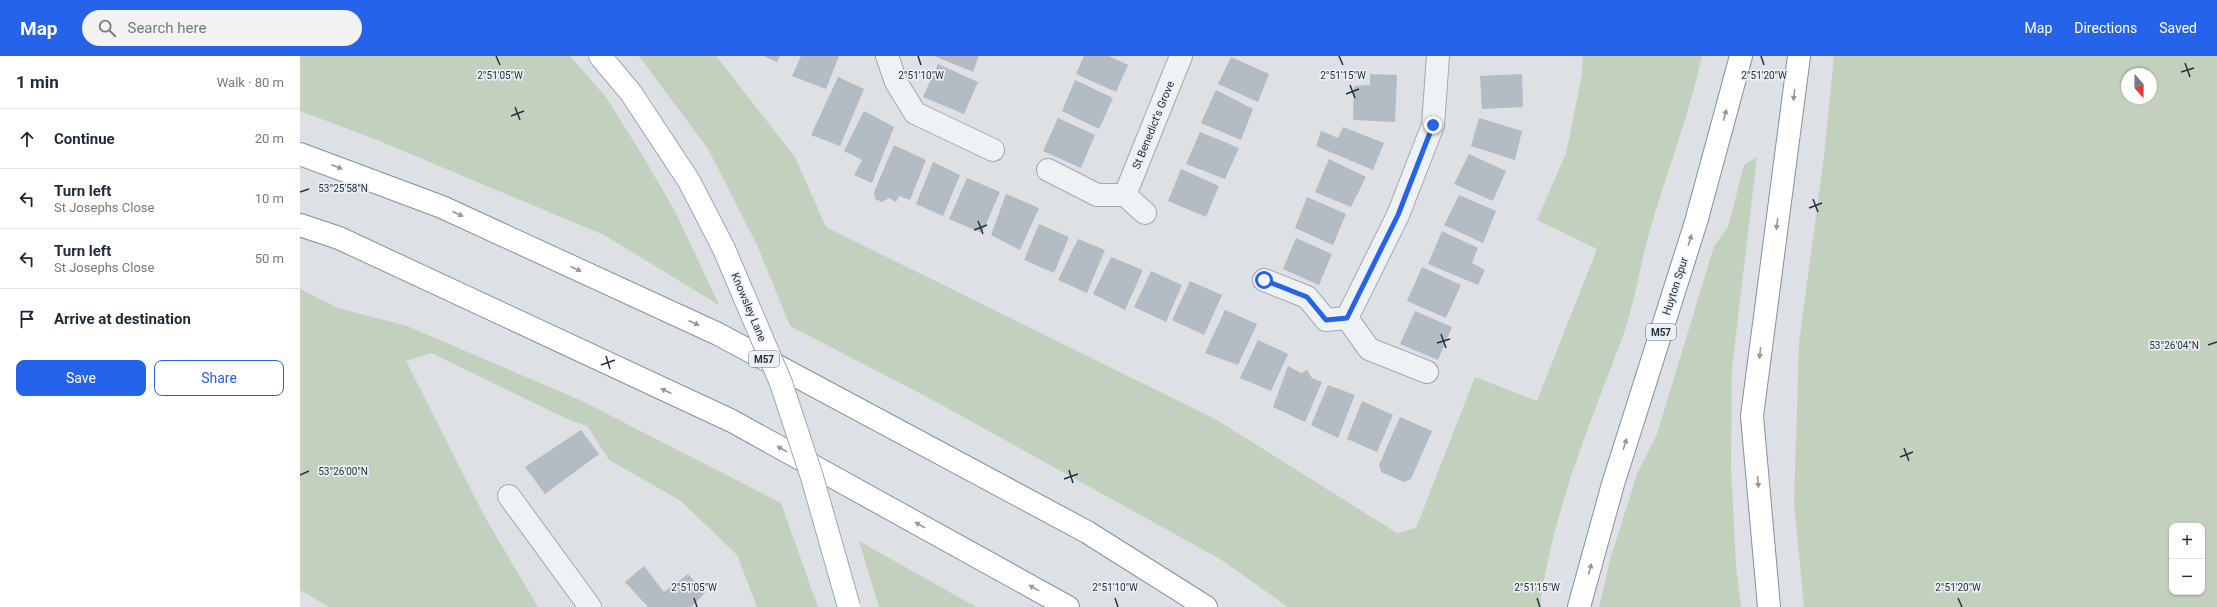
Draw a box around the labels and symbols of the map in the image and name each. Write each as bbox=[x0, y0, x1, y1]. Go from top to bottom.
north arrow bbox=[2121, 68, 2157, 104]
text: 2°51'05"W bbox=[477, 70, 523, 81]
text: 2°51'10"W bbox=[898, 70, 944, 81]
text: 2°51'15"W bbox=[1320, 70, 1366, 81]
text: 2°51'20"W bbox=[1741, 70, 1787, 81]
street label: St Benedict's Grove bbox=[1130, 79, 1177, 171]
one-way arrow bbox=[1790, 89, 1797, 101]
one-way arrow bbox=[1722, 109, 1728, 121]
route end bbox=[1424, 116, 1442, 134]
one-way arrow bbox=[331, 165, 343, 171]
text: 53°25'58"N bbox=[318, 183, 368, 194]
one-way arrow bbox=[452, 211, 463, 217]
one-way arrow bbox=[1774, 218, 1780, 230]
one-way arrow bbox=[1687, 234, 1693, 246]
street label: Huyton Spur bbox=[1660, 255, 1691, 317]
one-way arrow bbox=[570, 266, 581, 272]
street label: Knowsley Lane bbox=[728, 271, 769, 344]
route start bbox=[1255, 271, 1273, 289]
one-way arrow bbox=[688, 320, 699, 326]
road number: M57 bbox=[1646, 324, 1676, 340]
text: 53°26'04"N bbox=[2149, 340, 2199, 351]
one-way arrow bbox=[1757, 346, 1763, 359]
road number: M57 bbox=[749, 351, 779, 367]
one-way arrow bbox=[659, 387, 671, 393]
one-way arrow bbox=[1622, 438, 1628, 450]
one-way arrow bbox=[776, 446, 788, 452]
text: 53°26'00"N bbox=[318, 466, 368, 477]
one-way arrow bbox=[1755, 476, 1761, 488]
one-way arrow bbox=[914, 522, 926, 529]
one-way arrow bbox=[1587, 563, 1593, 576]
text: 2°51'05"W bbox=[671, 582, 717, 593]
text: 2°51'10"W bbox=[1092, 582, 1138, 593]
text: 2°51'15"W bbox=[1514, 582, 1560, 593]
text: 2°51'20"W bbox=[1935, 582, 1981, 593]
one-way arrow bbox=[1028, 585, 1040, 591]

